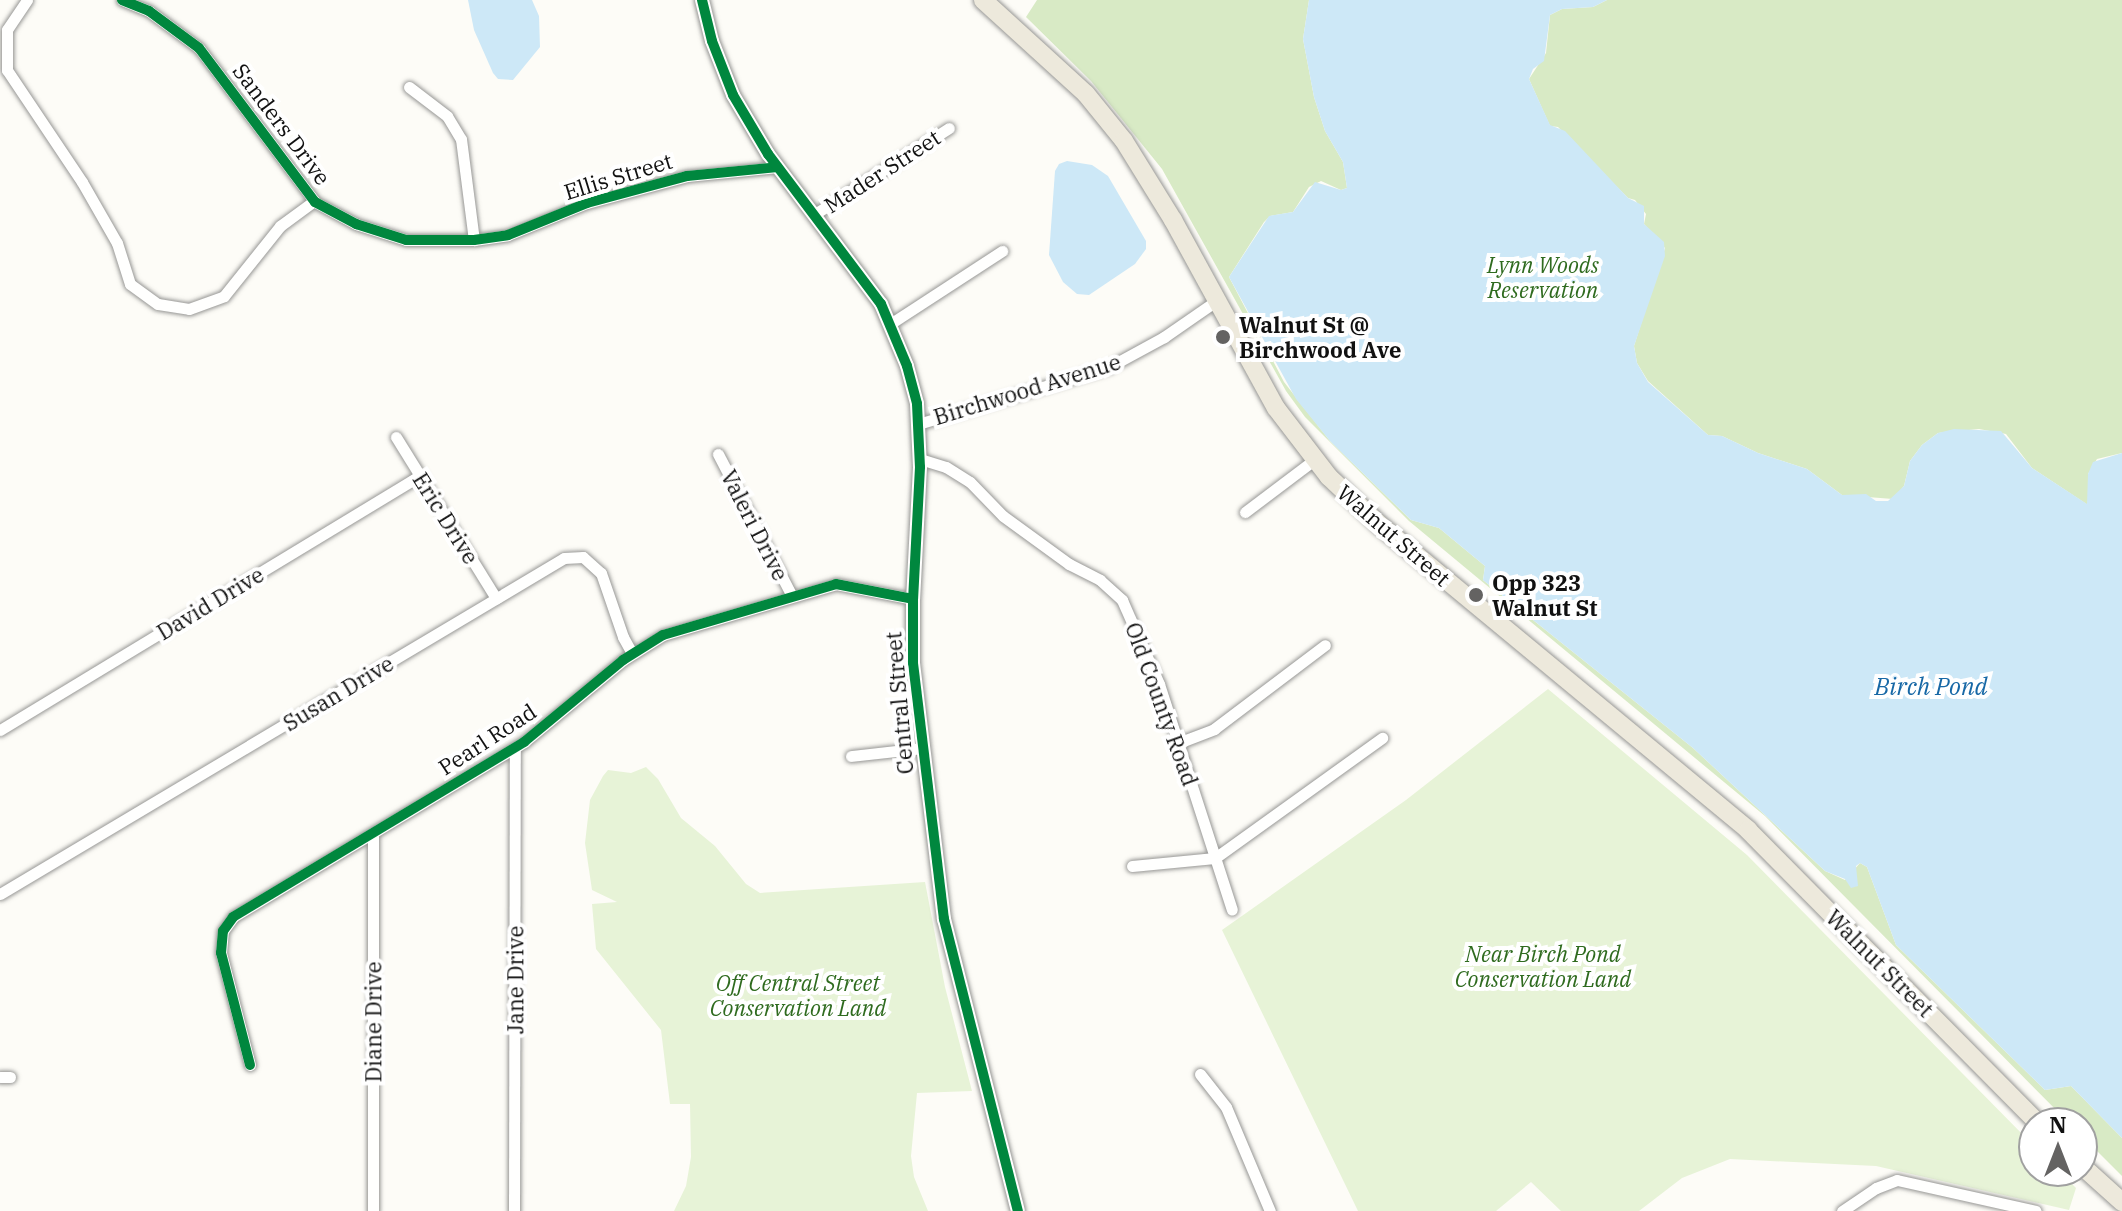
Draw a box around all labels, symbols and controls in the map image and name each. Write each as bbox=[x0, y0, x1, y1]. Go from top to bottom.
street label: Sanders Drive bbox=[228, 58, 336, 190]
street label: Mader Street bbox=[819, 124, 945, 218]
street label: Ellis Street bbox=[561, 147, 675, 205]
park label: Lynn Woods Reservation bbox=[1487, 251, 1599, 302]
place label: Walnut St @ Birchwood Ave bbox=[1239, 311, 1401, 362]
marker: Walnut St @ Birchwood Ave bbox=[1214, 328, 1232, 346]
street label: Birchwood Avenue bbox=[930, 348, 1124, 430]
street label: Valeri Drive bbox=[716, 465, 794, 585]
street label: Eric Drive bbox=[408, 467, 484, 569]
street label: Walnut Street bbox=[1332, 479, 1456, 591]
street label: David Drive bbox=[152, 561, 268, 645]
place label: Opp 323 Walnut St bbox=[1492, 569, 1597, 620]
marker: Opp 323 Walnut St bbox=[1467, 586, 1485, 604]
street label: Old County Road bbox=[1120, 619, 1204, 789]
street label: Central Street bbox=[880, 631, 918, 775]
street label: Susan Drive bbox=[278, 650, 398, 736]
water label: Birch Pond bbox=[1874, 673, 1988, 701]
street label: Pearl Road bbox=[433, 698, 541, 780]
street label: Walnut Street bbox=[1821, 904, 1939, 1022]
street label: Jane Drive bbox=[502, 926, 528, 1034]
park label: Near Birch Pond Conservation Land bbox=[1455, 940, 1631, 992]
street label: Diane Drive bbox=[360, 962, 386, 1082]
park label: Off Central Street Conservation Land bbox=[710, 969, 886, 1020]
north arrow bbox=[2018, 1107, 2098, 1187]
text: N bbox=[2049, 1110, 2067, 1139]

